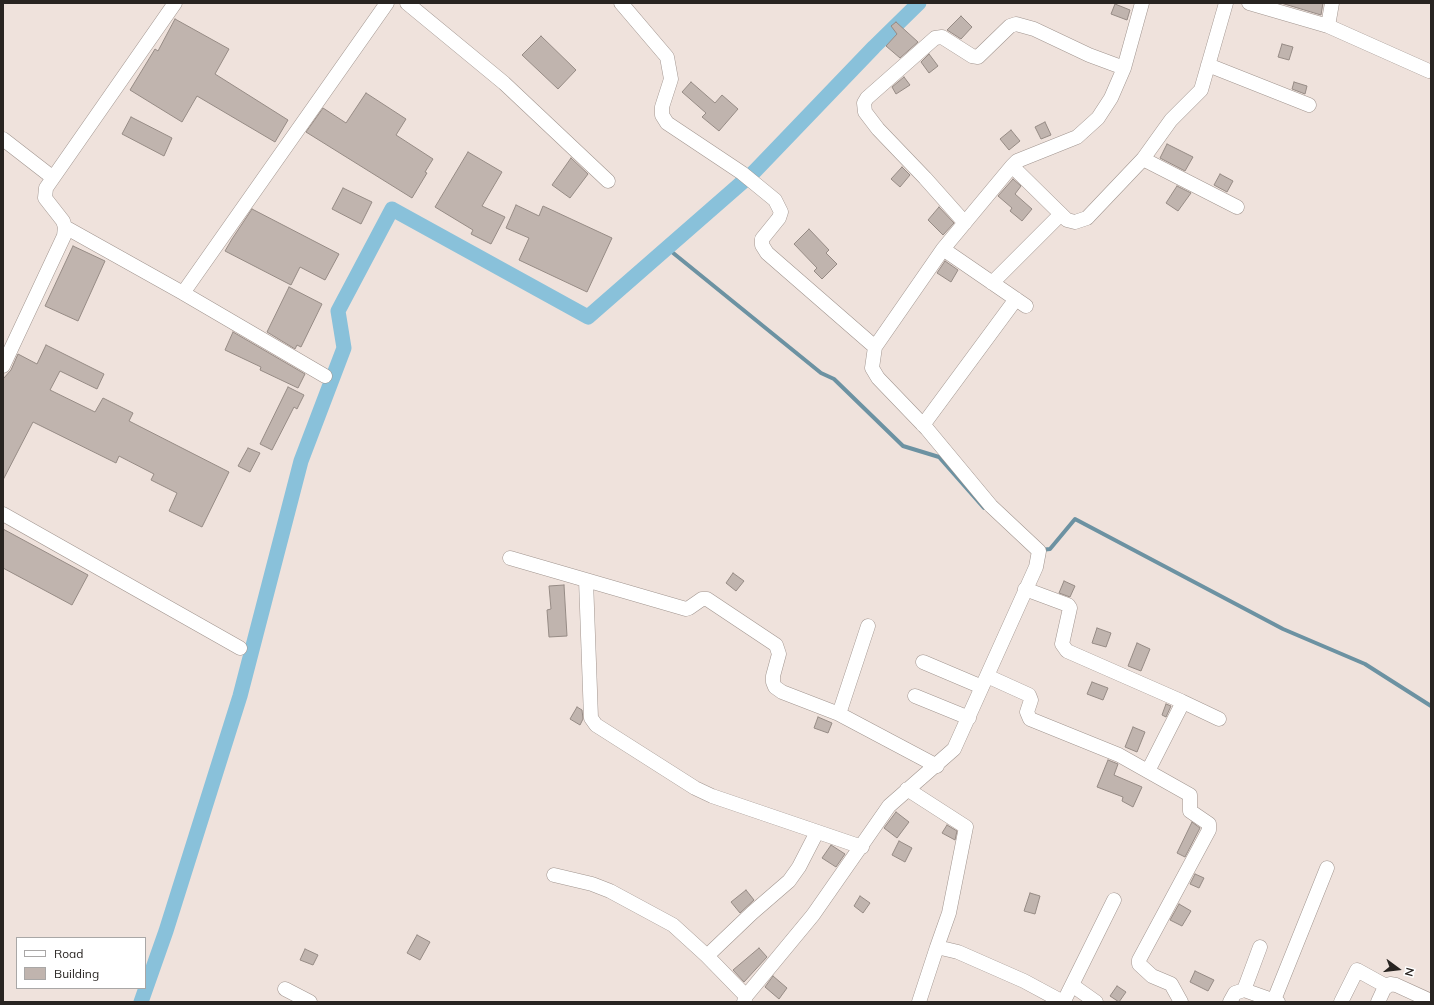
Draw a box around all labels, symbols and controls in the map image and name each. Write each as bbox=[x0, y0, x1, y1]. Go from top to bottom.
legend bbox=[16, 937, 146, 989]
text: Road bbox=[54, 946, 83, 961]
north arrow bbox=[1378, 949, 1418, 989]
text: Building bbox=[54, 966, 99, 981]
text: N bbox=[1402, 966, 1417, 978]

